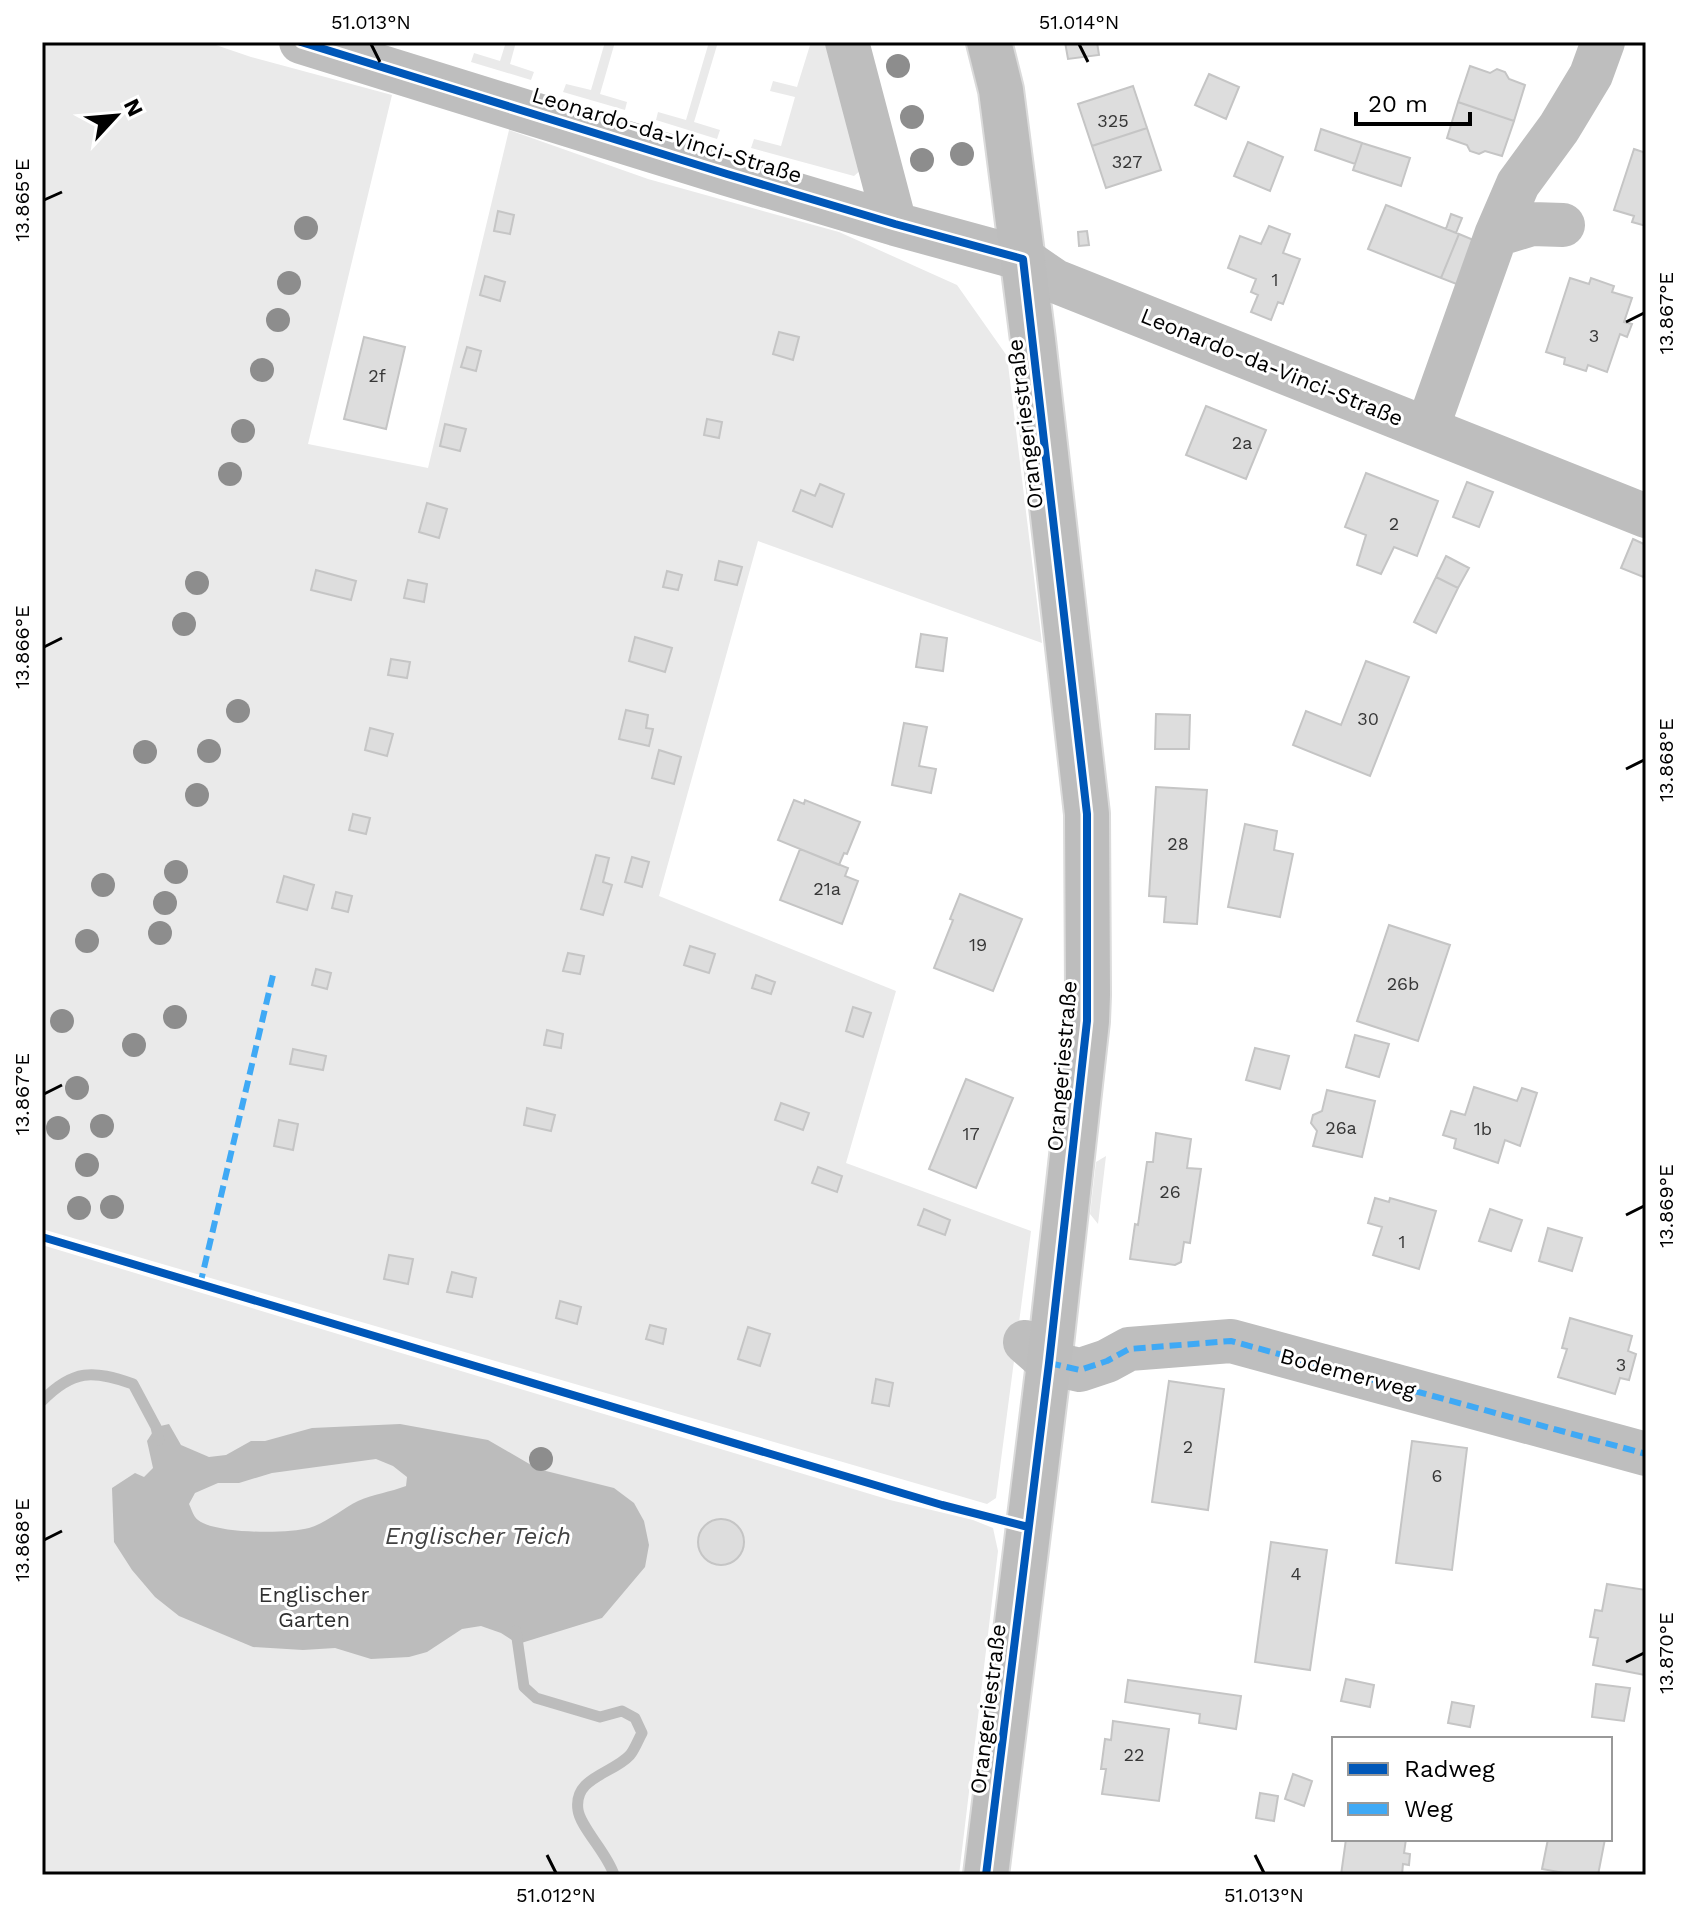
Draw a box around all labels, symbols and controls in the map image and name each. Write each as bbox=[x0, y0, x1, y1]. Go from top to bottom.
text: 51.013°N bbox=[331, 10, 411, 34]
text: 51.014°N bbox=[1039, 10, 1119, 34]
north arrow bbox=[76, 76, 156, 156]
scale bar bbox=[1356, 76, 1470, 126]
street label: Leonardo-da-Vinci-Straße bbox=[529, 82, 805, 188]
text: 20 m bbox=[1368, 90, 1428, 118]
text: N bbox=[119, 95, 148, 120]
house number: 325 bbox=[1097, 110, 1129, 131]
house number: 327 bbox=[1112, 151, 1142, 172]
text: 13.865°E bbox=[10, 159, 34, 241]
house number: 1 bbox=[1271, 269, 1279, 290]
text: 13.867°E bbox=[1654, 272, 1678, 354]
street label: Leonardo-da-Vinci-Straße bbox=[1137, 303, 1407, 431]
house number: 3 bbox=[1589, 325, 1599, 346]
street label: Orangeriestraße bbox=[1002, 338, 1048, 510]
house number: 2f bbox=[368, 365, 386, 386]
house number: 2a bbox=[1232, 432, 1252, 453]
house number: 2 bbox=[1389, 513, 1399, 534]
text: 13.866°E bbox=[10, 605, 34, 689]
house number: 30 bbox=[1357, 708, 1379, 729]
text: 13.868°E bbox=[1654, 718, 1678, 802]
house number: 28 bbox=[1167, 833, 1189, 854]
house number: 21a bbox=[813, 878, 841, 899]
house number: 19 bbox=[969, 934, 987, 955]
house number: 26b bbox=[1387, 973, 1419, 994]
street label: Orangeriestraße bbox=[1042, 980, 1082, 1152]
text: 13.867°E bbox=[10, 1053, 34, 1135]
house number: 26a bbox=[1325, 1117, 1357, 1138]
house number: 1b bbox=[1474, 1118, 1492, 1139]
house number: 17 bbox=[962, 1123, 980, 1144]
text: 13.869°E bbox=[1654, 1164, 1678, 1248]
house number: 26 bbox=[1159, 1181, 1181, 1202]
house number: 1 bbox=[1398, 1231, 1406, 1252]
street label: Bodemerweg bbox=[1278, 1343, 1419, 1403]
house number: 3 bbox=[1616, 1354, 1626, 1375]
house number: 2 bbox=[1183, 1436, 1193, 1457]
house number: 6 bbox=[1432, 1465, 1442, 1486]
text: 13.868°E bbox=[10, 1498, 34, 1582]
water label: Englischer Teich bbox=[385, 1522, 571, 1550]
house number: 4 bbox=[1291, 1563, 1302, 1584]
park label: Englischer Garten bbox=[258, 1582, 370, 1632]
text: 13.870°E bbox=[1654, 1612, 1678, 1694]
street label: Orangeriestraße bbox=[965, 1623, 1011, 1795]
legend bbox=[1332, 1737, 1612, 1841]
house number: 22 bbox=[1124, 1744, 1145, 1765]
text: Radweg bbox=[1404, 1755, 1495, 1783]
text: Weg bbox=[1404, 1795, 1453, 1823]
text: 51.012°N bbox=[516, 1883, 596, 1907]
text: 51.013°N bbox=[1224, 1883, 1304, 1907]

